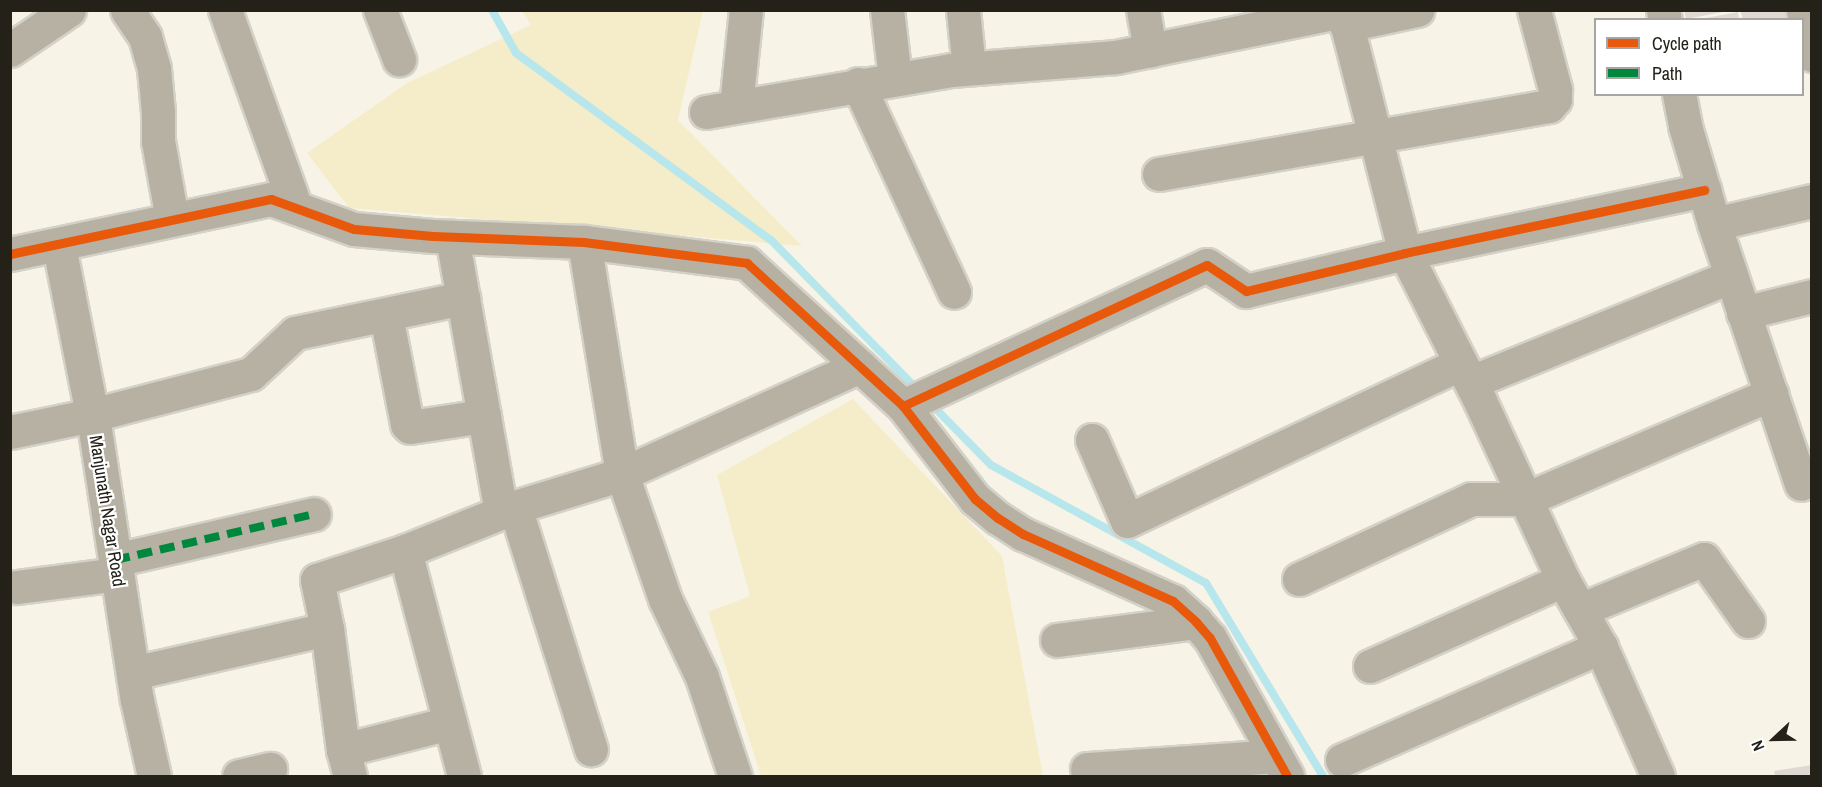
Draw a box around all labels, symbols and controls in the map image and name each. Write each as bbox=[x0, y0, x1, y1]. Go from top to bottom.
legend bbox=[1594, 18, 1804, 96]
text: Cycle path bbox=[1652, 31, 1722, 56]
text: Path bbox=[1652, 61, 1682, 86]
street label: Manjunath Nagar Road bbox=[84, 434, 130, 588]
north arrow bbox=[1744, 709, 1804, 769]
text: N bbox=[1745, 737, 1769, 754]

